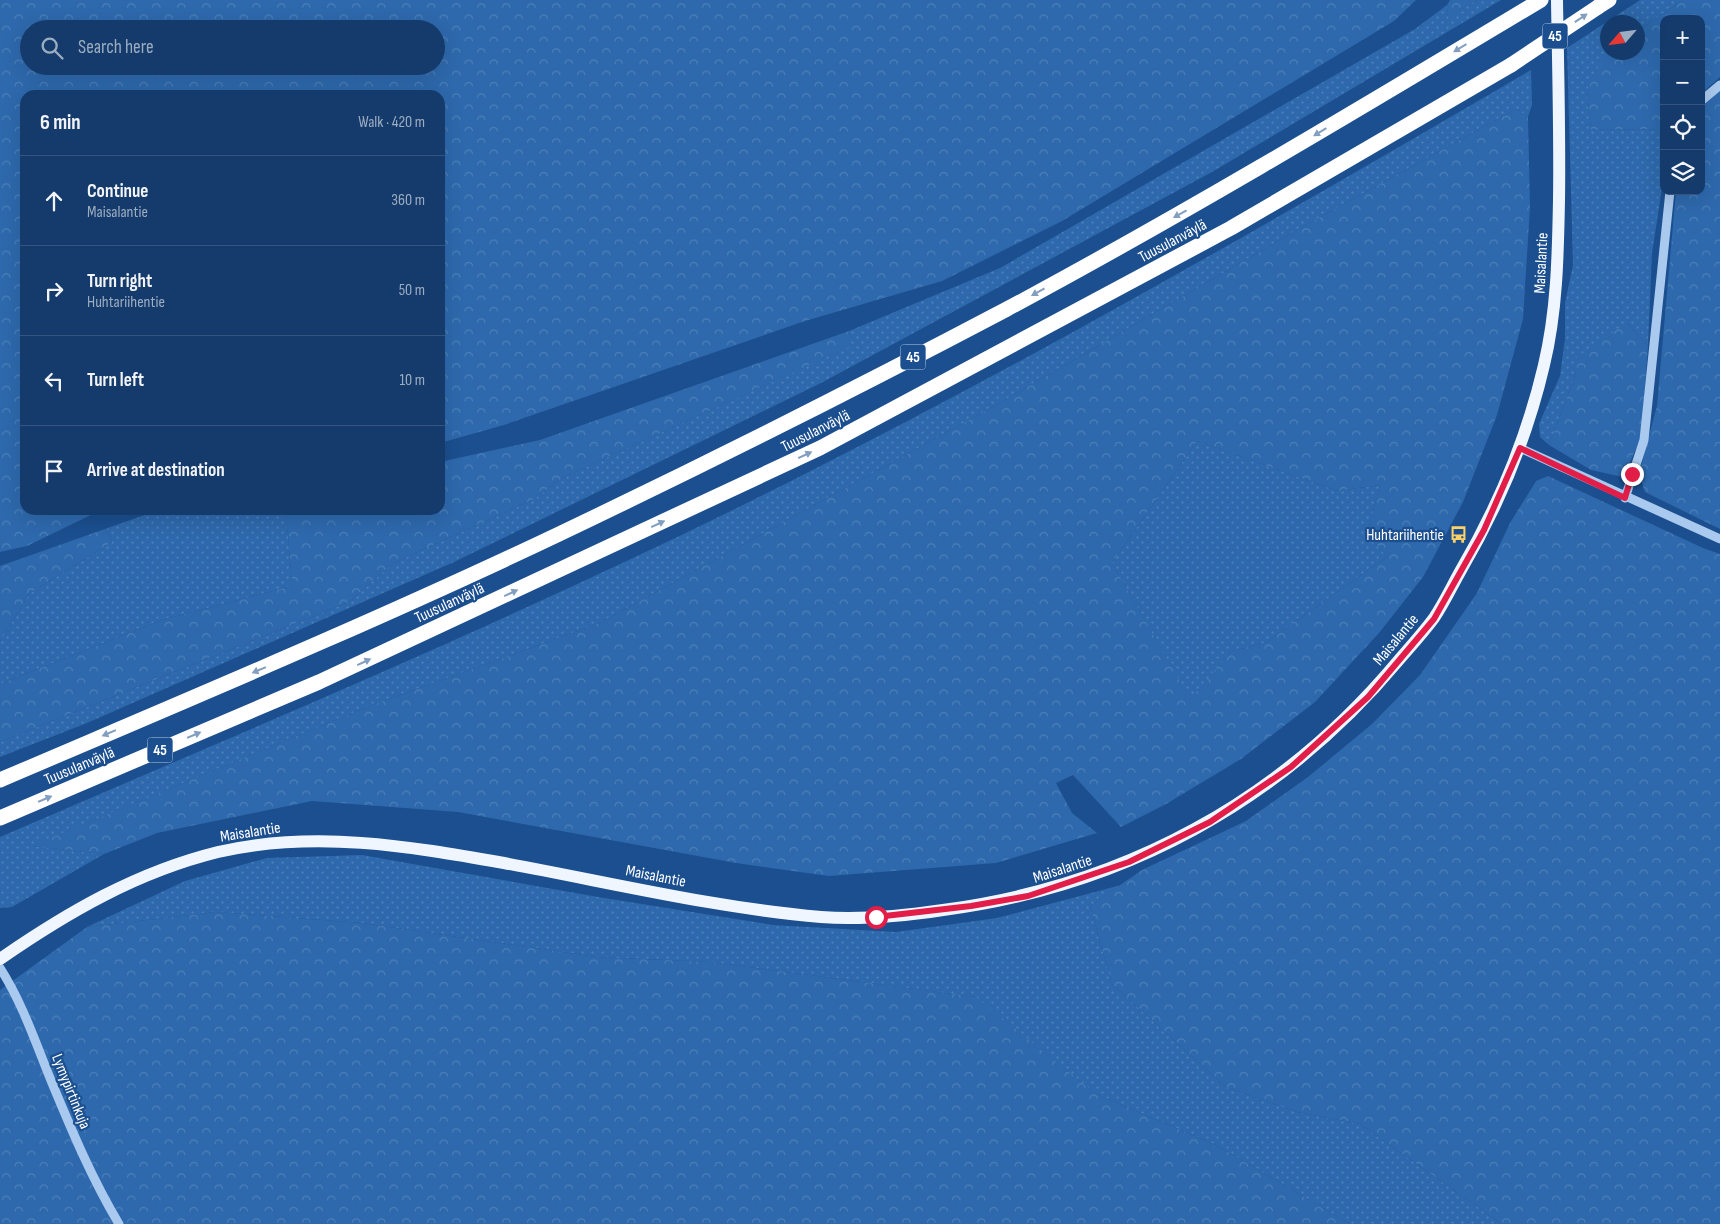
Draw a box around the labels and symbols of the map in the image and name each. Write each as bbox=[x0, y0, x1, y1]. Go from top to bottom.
one-way arrow bbox=[1574, 14, 1588, 23]
north arrow bbox=[1600, 15, 1645, 60]
road number: 45 bbox=[1542, 24, 1568, 48]
one-way arrow bbox=[1453, 44, 1466, 53]
one-way arrow bbox=[1314, 127, 1327, 136]
one-way arrow bbox=[1173, 210, 1187, 218]
street label: Tuusulanväylä bbox=[1135, 215, 1210, 267]
street label: Maisalantie bbox=[1530, 232, 1553, 294]
one-way arrow bbox=[1030, 288, 1045, 296]
road number: 45 bbox=[900, 344, 926, 370]
street label: Tuusulanväylä bbox=[778, 406, 853, 457]
one-way arrow bbox=[798, 451, 812, 459]
route end bbox=[1621, 463, 1644, 486]
one-way arrow bbox=[651, 520, 665, 528]
bus stop icon: Huhtariihentie bbox=[1448, 524, 1468, 544]
place label: Huhtariihentie bbox=[1366, 526, 1444, 545]
street label: Tuusulanväylä bbox=[412, 579, 487, 628]
one-way arrow bbox=[504, 589, 518, 597]
street label: Maisalantie bbox=[1369, 611, 1423, 669]
one-way arrow bbox=[357, 657, 371, 665]
one-way arrow bbox=[252, 666, 266, 674]
one-way arrow bbox=[102, 730, 116, 738]
one-way arrow bbox=[187, 731, 202, 739]
road number: 45 bbox=[148, 738, 172, 762]
street label: Tuusulanväylä bbox=[42, 743, 118, 790]
one-way arrow bbox=[38, 795, 53, 803]
street label: Maisalantie bbox=[219, 818, 282, 847]
street label: Maisalantie bbox=[1031, 851, 1094, 888]
street label: Maisalantie bbox=[624, 861, 687, 892]
route start bbox=[865, 906, 888, 929]
street label: Lymypirtinkuja bbox=[47, 1051, 94, 1132]

